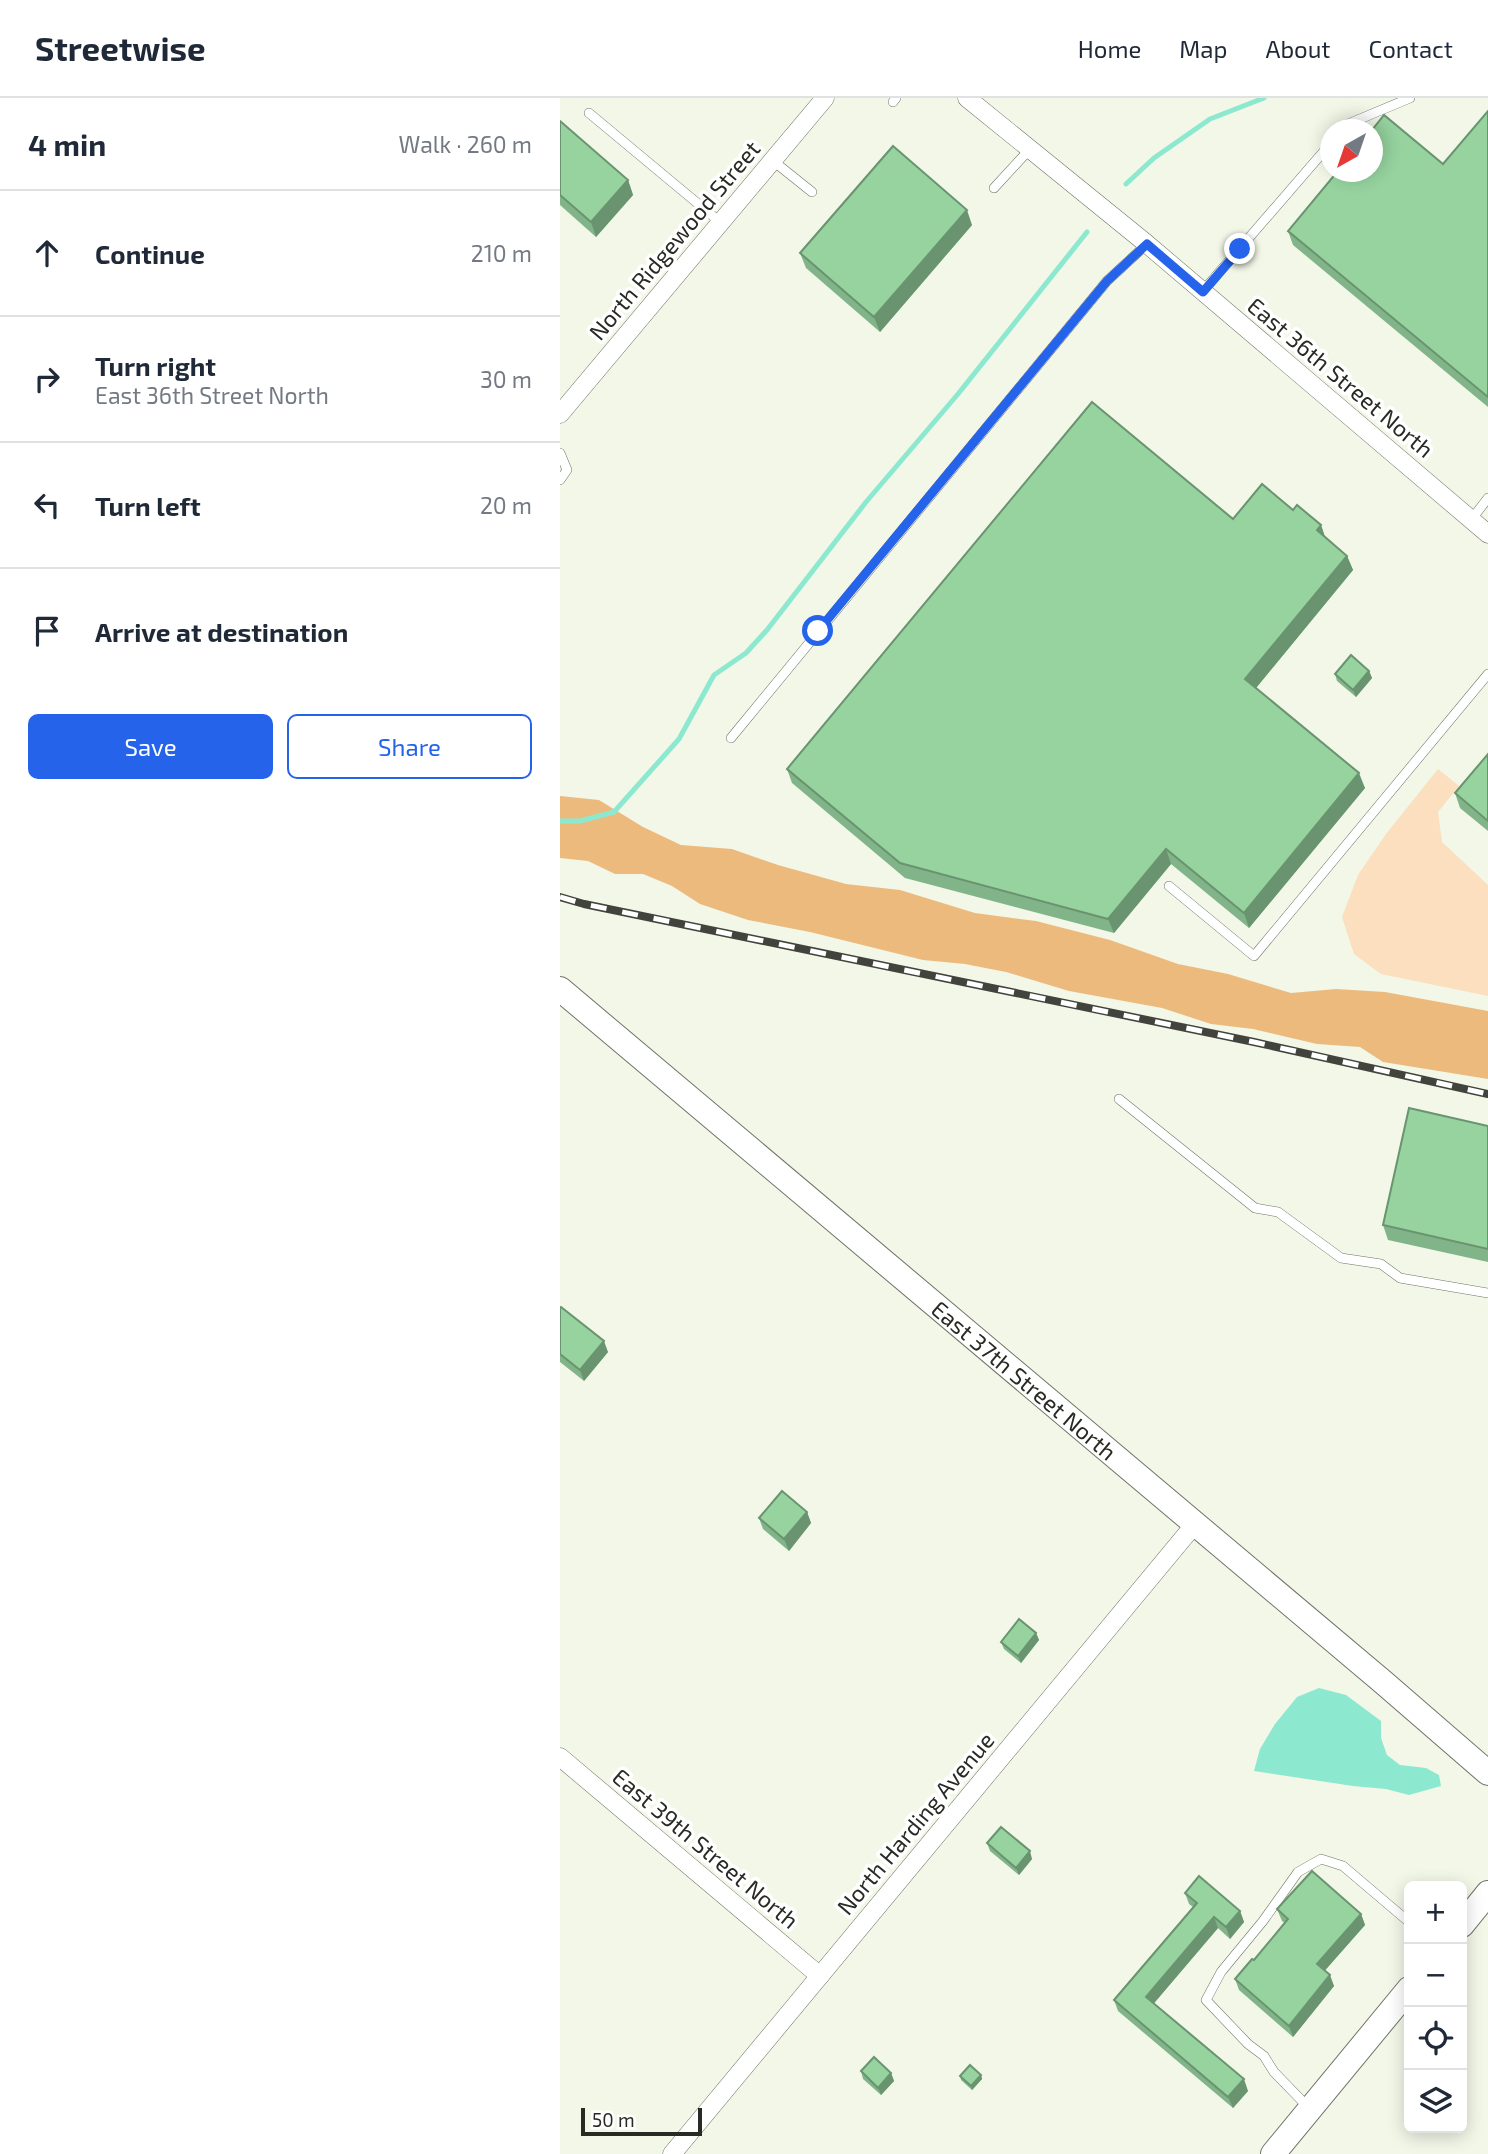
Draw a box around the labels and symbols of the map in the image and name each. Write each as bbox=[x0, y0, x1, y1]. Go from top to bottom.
north arrow bbox=[1320, 119, 1383, 182]
street label: North Ridgewood Street bbox=[583, 135, 766, 345]
route end bbox=[1224, 233, 1255, 264]
street label: East 36th Street North bbox=[1242, 291, 1440, 463]
route start bbox=[802, 615, 833, 646]
street label: East 37th Street North bbox=[926, 1294, 1122, 1466]
street label: North Harding Avenue bbox=[831, 1726, 999, 1920]
street label: East 39th Street North bbox=[607, 1762, 805, 1934]
scale bar bbox=[581, 2105, 702, 2137]

